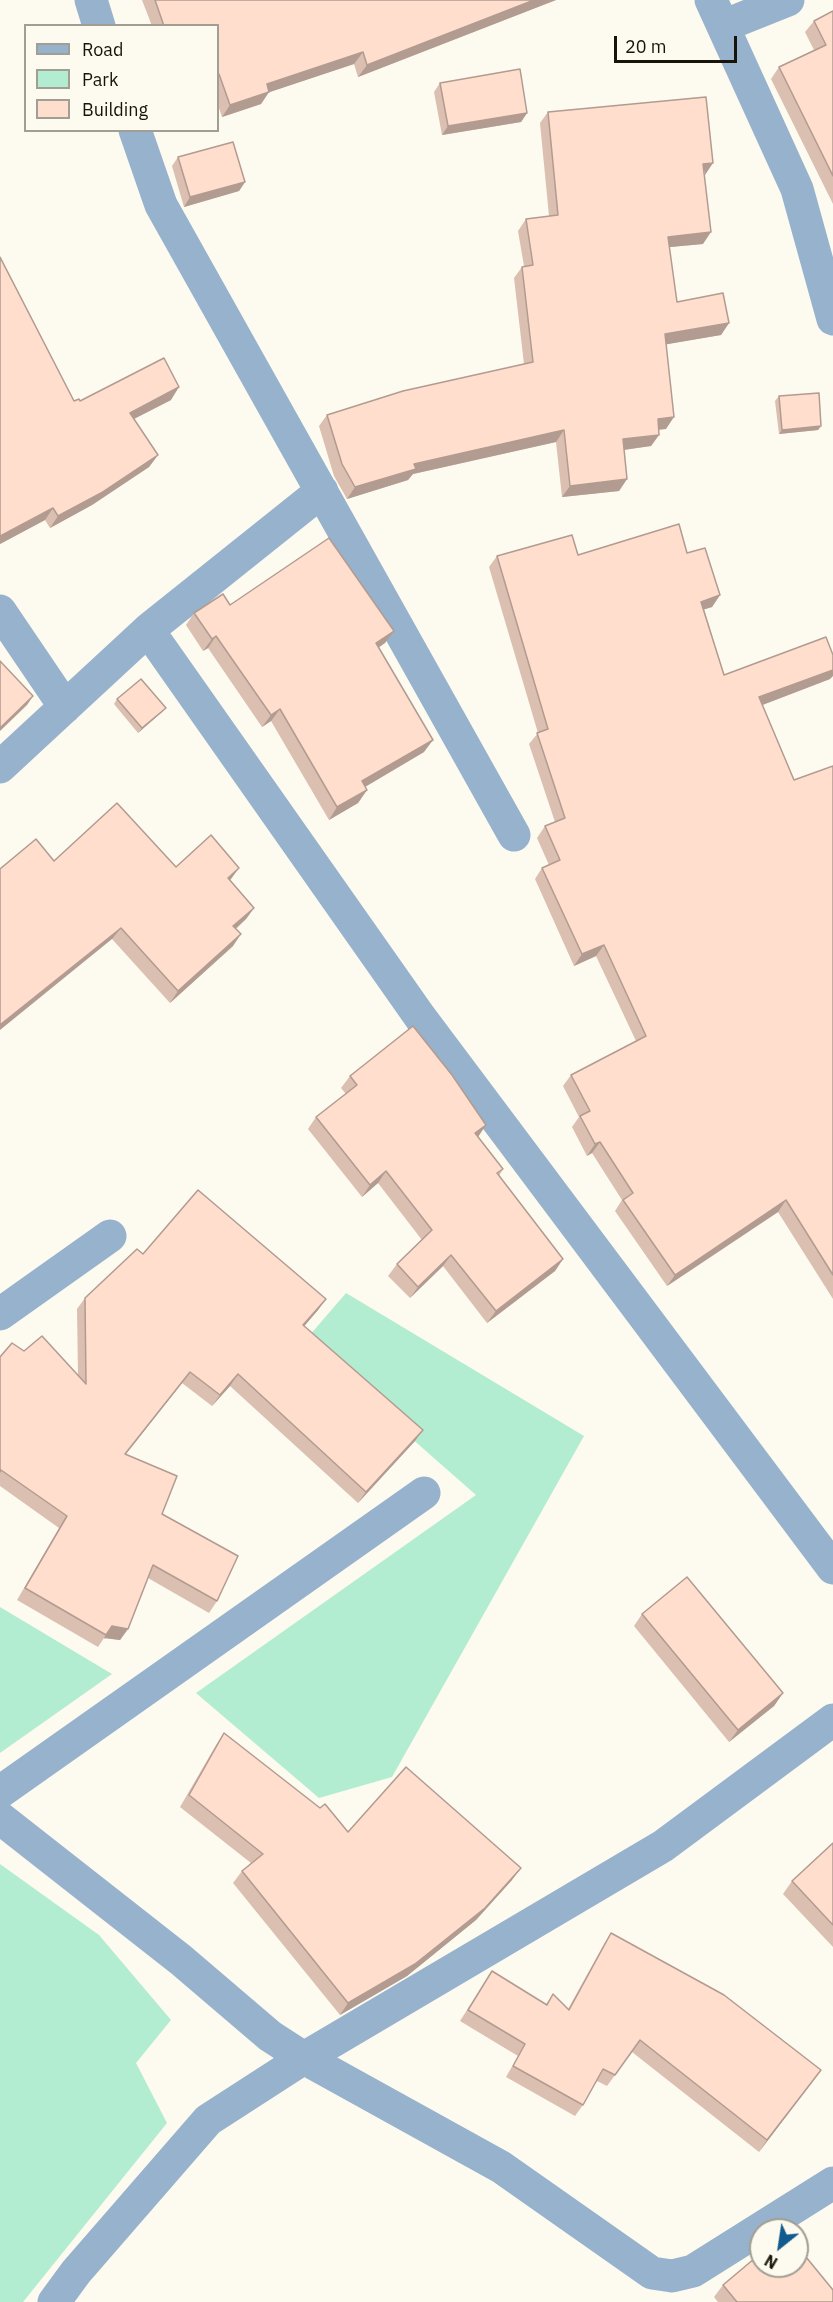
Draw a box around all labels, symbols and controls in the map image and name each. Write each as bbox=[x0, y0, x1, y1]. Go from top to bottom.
legend bbox=[24, 24, 219, 132]
scale bar bbox=[617, 24, 740, 62]
text: 20 m bbox=[625, 35, 667, 58]
text: Road bbox=[82, 38, 123, 61]
text: Park bbox=[82, 68, 118, 91]
text: Building bbox=[82, 98, 148, 121]
north arrow bbox=[749, 2218, 809, 2278]
text: N bbox=[761, 2250, 781, 2273]

